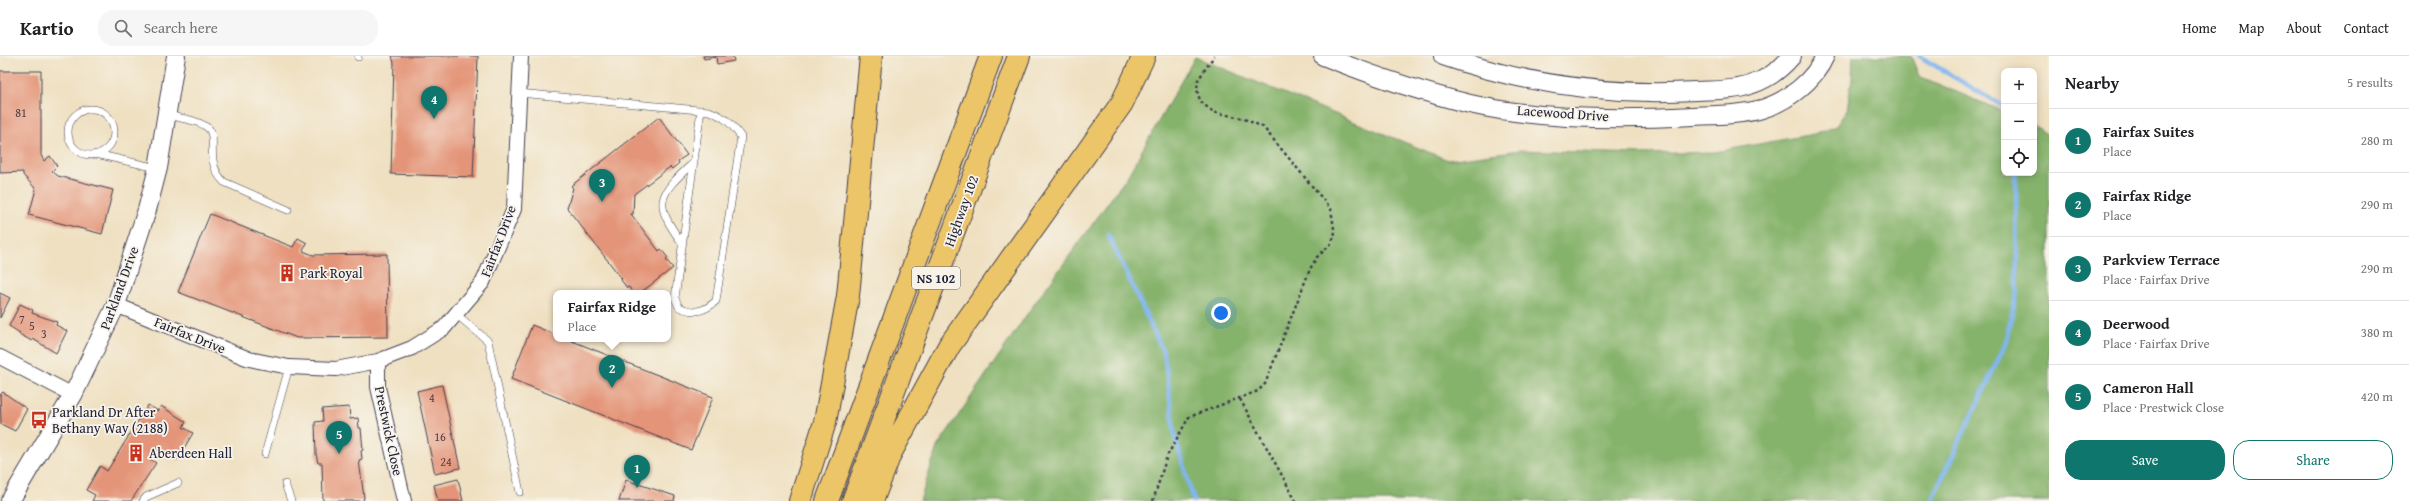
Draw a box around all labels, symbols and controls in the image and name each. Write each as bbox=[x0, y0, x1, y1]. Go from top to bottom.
search box bbox=[98, 10, 378, 46]
text: Kartio bbox=[20, 14, 74, 42]
icon: search bbox=[112, 17, 134, 39]
text: Search here bbox=[144, 17, 218, 38]
text: Home bbox=[2182, 18, 2217, 38]
text: Map bbox=[2239, 18, 2264, 38]
text: About bbox=[2286, 18, 2322, 38]
text: Contact bbox=[2344, 18, 2389, 38]
map controls bbox=[2001, 68, 2037, 176]
button: + bbox=[2001, 68, 2037, 104]
text: Nearby bbox=[2065, 70, 2119, 95]
text: 5 results bbox=[2347, 73, 2393, 92]
pin: 4 bbox=[421, 86, 447, 119]
street label: Lacewood Drive bbox=[1516, 100, 1610, 126]
house number: 81 bbox=[15, 104, 27, 121]
button: − bbox=[2001, 104, 2037, 140]
text: Fairfax Suites bbox=[2103, 121, 2194, 142]
text: 1 bbox=[2075, 131, 2081, 150]
text: 280 m bbox=[2361, 131, 2393, 150]
button: locate bbox=[2001, 140, 2037, 176]
text: Place bbox=[2103, 142, 2132, 161]
pin: 3 bbox=[589, 169, 615, 202]
street label: Highway 102 bbox=[939, 172, 983, 250]
text: Fairfax Ridge bbox=[2103, 185, 2191, 206]
text: 2 bbox=[2075, 195, 2081, 214]
text: 290 m bbox=[2361, 195, 2393, 214]
street label: Fairfax Drive bbox=[475, 202, 521, 280]
text: Place bbox=[2103, 206, 2132, 225]
street label: Parkland Drive bbox=[95, 243, 143, 332]
text: Parkview Terrace bbox=[2103, 249, 2220, 270]
text: 3 bbox=[2075, 259, 2081, 278]
text: 290 m bbox=[2361, 259, 2393, 278]
building icon: Park Royal bbox=[277, 263, 297, 283]
place label: Park Royal bbox=[300, 263, 363, 283]
road number: NS 102 bbox=[912, 267, 960, 289]
text: Place · Fairfax Drive bbox=[2103, 270, 2209, 289]
popup bbox=[553, 290, 671, 342]
text: Fairfax Ridge bbox=[568, 296, 656, 317]
your location bbox=[1211, 303, 1231, 323]
house number: 7 bbox=[19, 311, 25, 328]
street label: Fairfax Drive bbox=[151, 312, 229, 359]
text: Deerwood bbox=[2103, 313, 2170, 334]
house number: 5 bbox=[29, 317, 35, 334]
text: Place bbox=[568, 317, 596, 336]
text: 4 bbox=[2075, 323, 2081, 342]
text: 380 m bbox=[2361, 323, 2393, 342]
house number: 3 bbox=[41, 325, 47, 342]
text: Place · Fairfax Drive bbox=[2103, 334, 2209, 353]
pin: 2 bbox=[599, 355, 625, 388]
text: Cameron Hall bbox=[2103, 377, 2194, 398]
street label: Prestwick Close bbox=[370, 384, 408, 478]
text: 5 bbox=[2075, 387, 2081, 406]
text: 420 m bbox=[2361, 387, 2393, 406]
house number: 4 bbox=[429, 389, 435, 406]
text: Place · Prestwick Close bbox=[2103, 398, 2224, 417]
place label: Parkland Dr After Bethany Way (2188) bbox=[52, 402, 168, 438]
bus stop icon: Parkland Dr After Bethany Way (2188) bbox=[29, 410, 49, 430]
pin: 5 bbox=[326, 421, 352, 454]
house number: 16 bbox=[434, 428, 446, 445]
button: Save bbox=[2065, 440, 2225, 480]
button: Share bbox=[2233, 440, 2393, 480]
building icon: Aberdeen Hall bbox=[126, 443, 146, 463]
place label: Aberdeen Hall bbox=[149, 443, 232, 463]
house number: 24 bbox=[440, 453, 452, 470]
pin: 1 bbox=[624, 455, 650, 488]

